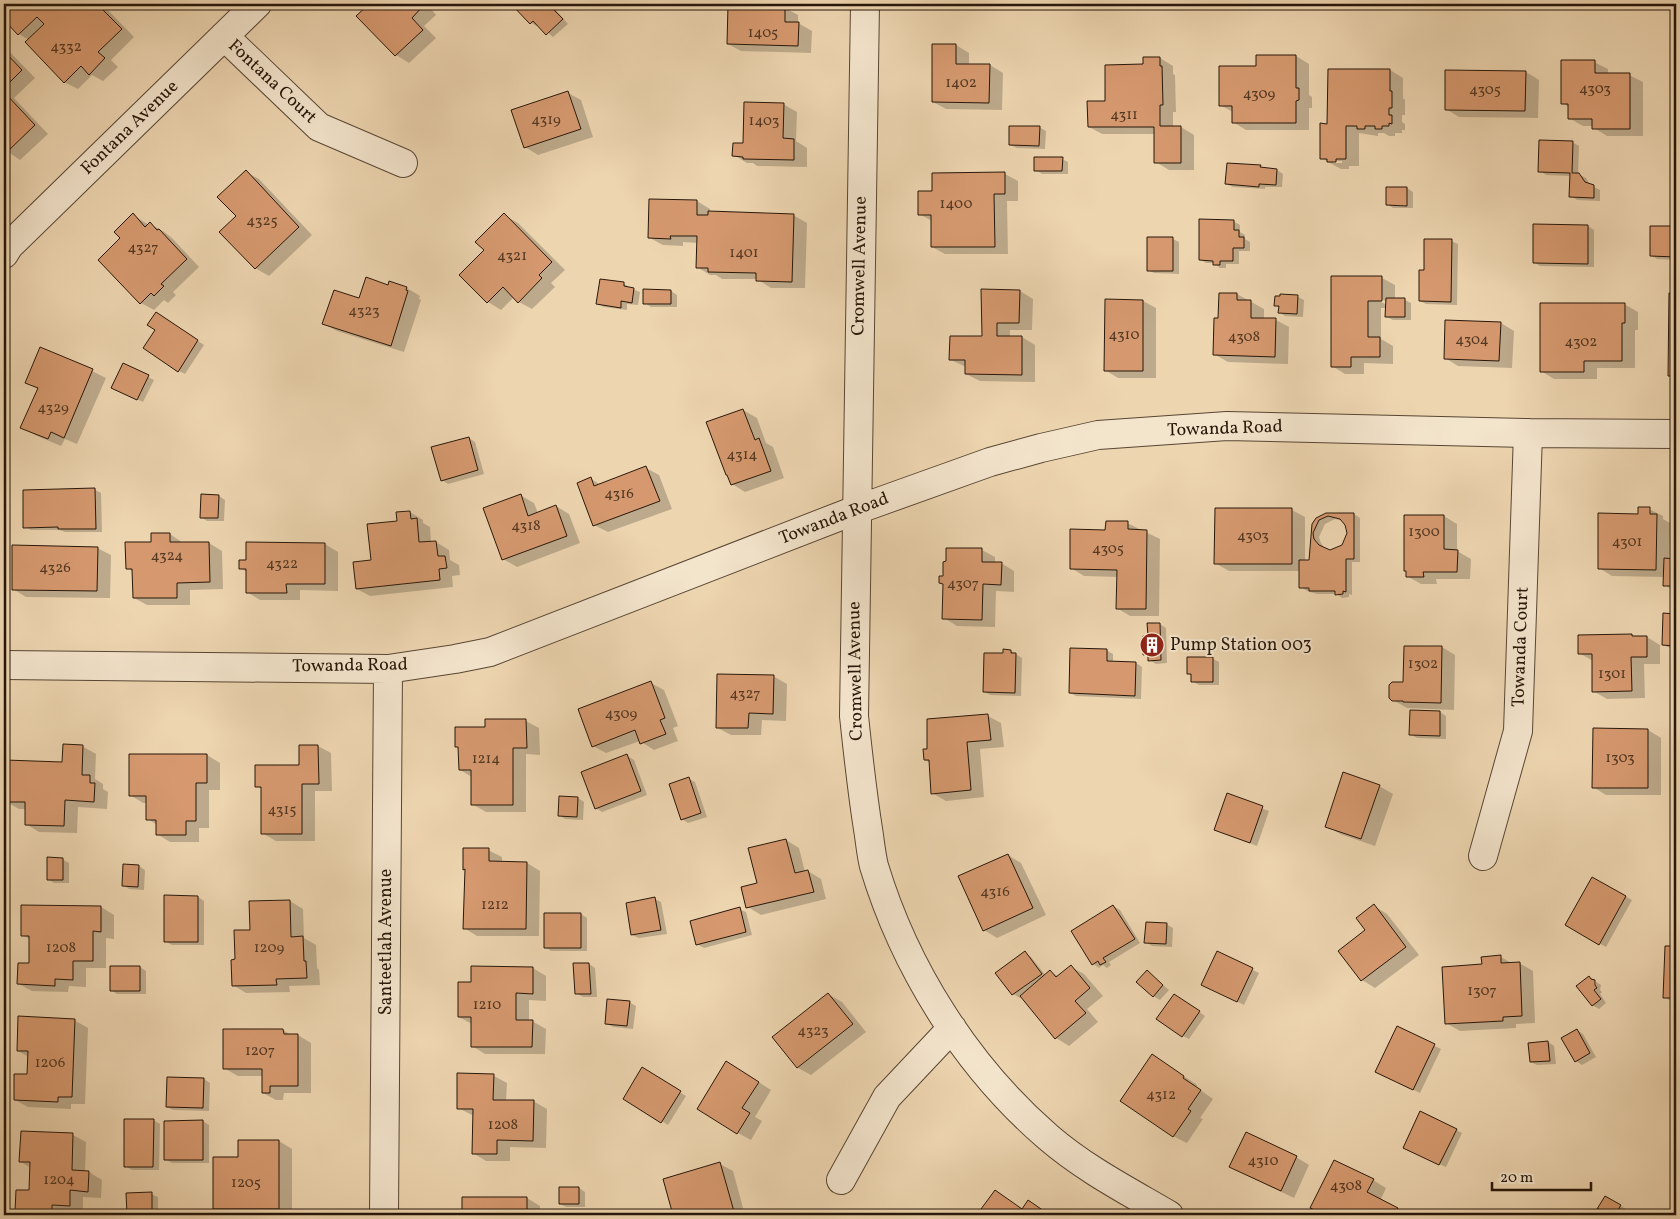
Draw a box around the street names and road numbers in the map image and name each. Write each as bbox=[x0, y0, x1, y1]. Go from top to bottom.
street label: Fontana Court bbox=[222, 34, 322, 130]
street label: Fontana Avenue bbox=[76, 75, 184, 181]
street label: Cromwell Avenue bbox=[846, 196, 874, 336]
street label: Towanda Road bbox=[1167, 414, 1283, 444]
street label: Towanda Road bbox=[776, 487, 892, 551]
street label: Towanda Court bbox=[1506, 586, 1536, 708]
street label: Cromwell Avenue bbox=[842, 601, 870, 741]
street label: Towanda Road bbox=[292, 652, 408, 680]
street label: Santeetlah Avenue bbox=[374, 869, 399, 1015]

